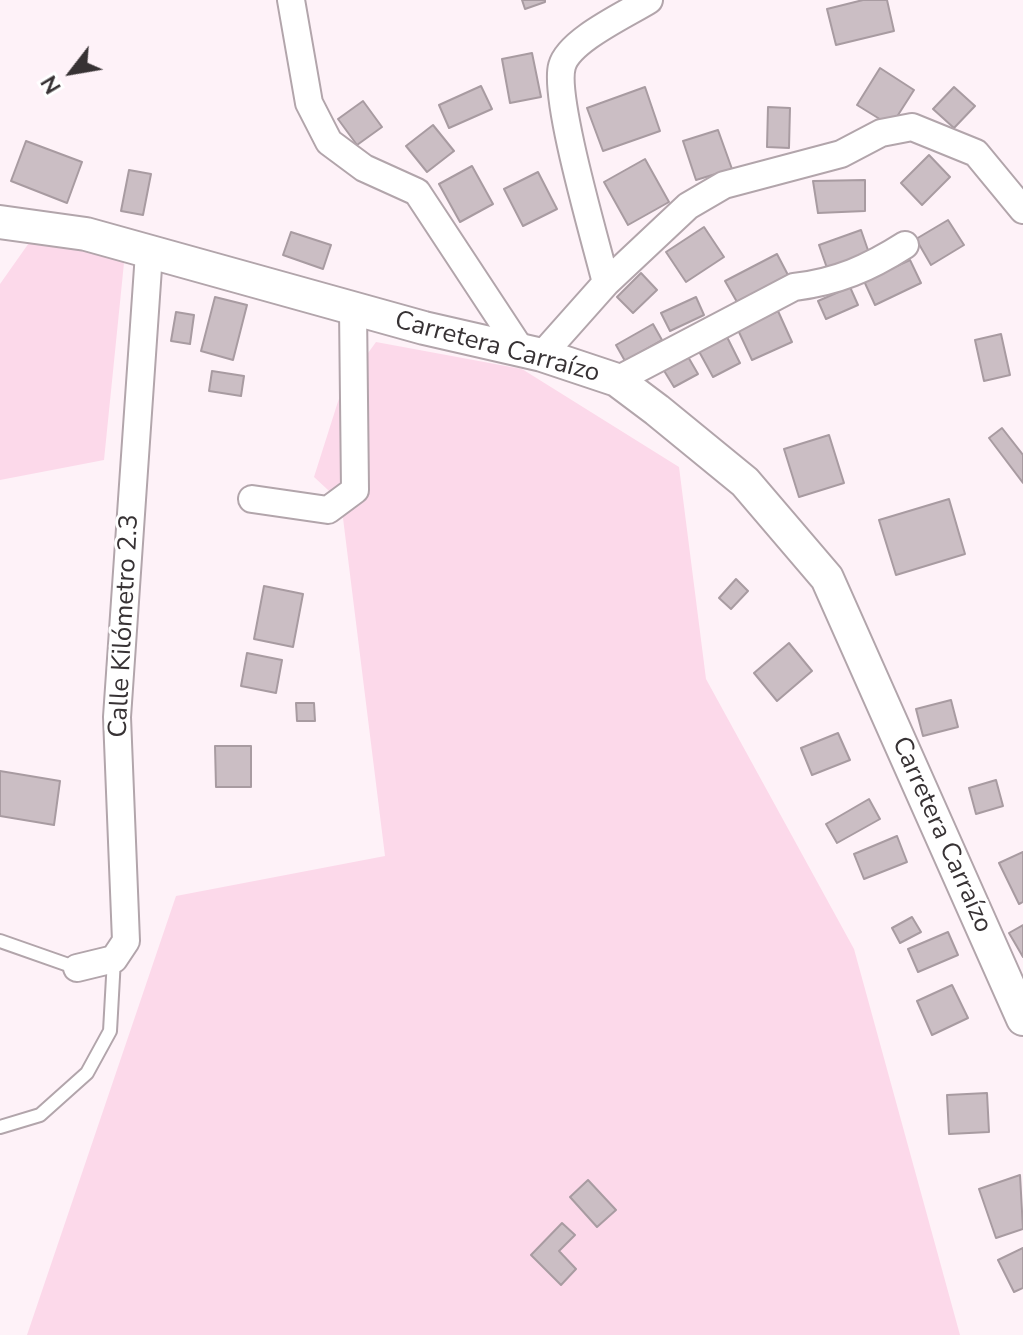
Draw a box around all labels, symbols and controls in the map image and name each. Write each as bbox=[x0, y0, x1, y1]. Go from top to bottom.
north arrow bbox=[32, 32, 112, 112]
text: N bbox=[34, 70, 69, 99]
street label: Carretera Carraízo bbox=[391, 306, 603, 390]
street label: Calle Kilómetro 2.3 bbox=[104, 514, 146, 738]
street label: Carretera Carraízo bbox=[884, 732, 998, 938]

